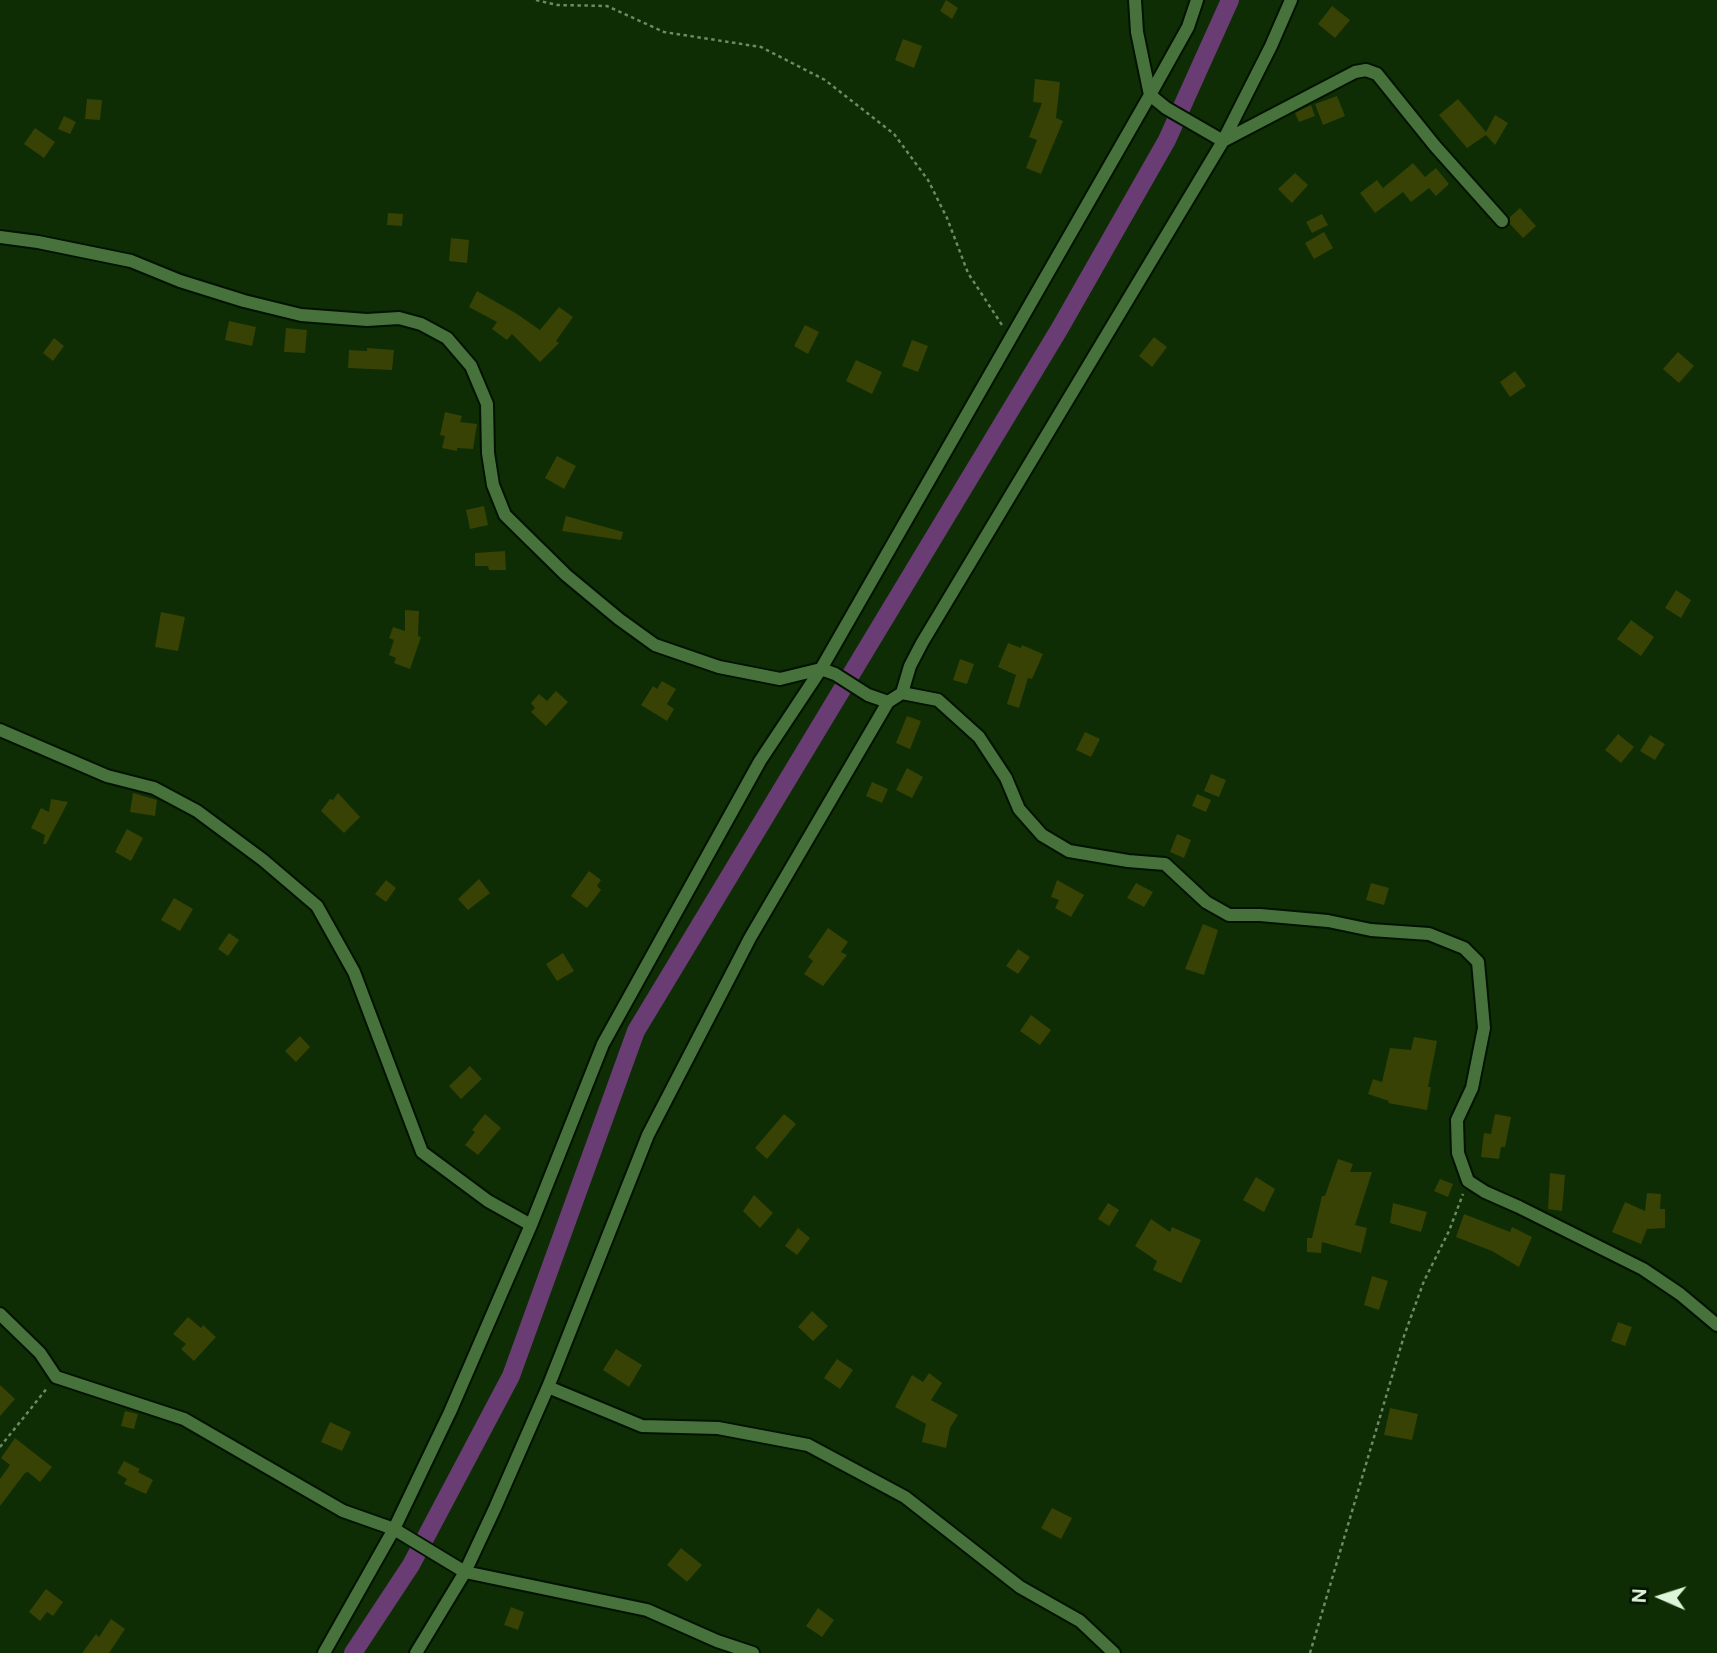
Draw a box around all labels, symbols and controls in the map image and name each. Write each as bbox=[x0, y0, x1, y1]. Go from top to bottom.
north arrow bbox=[1626, 1562, 1696, 1632]
text: N bbox=[1628, 1588, 1651, 1604]

